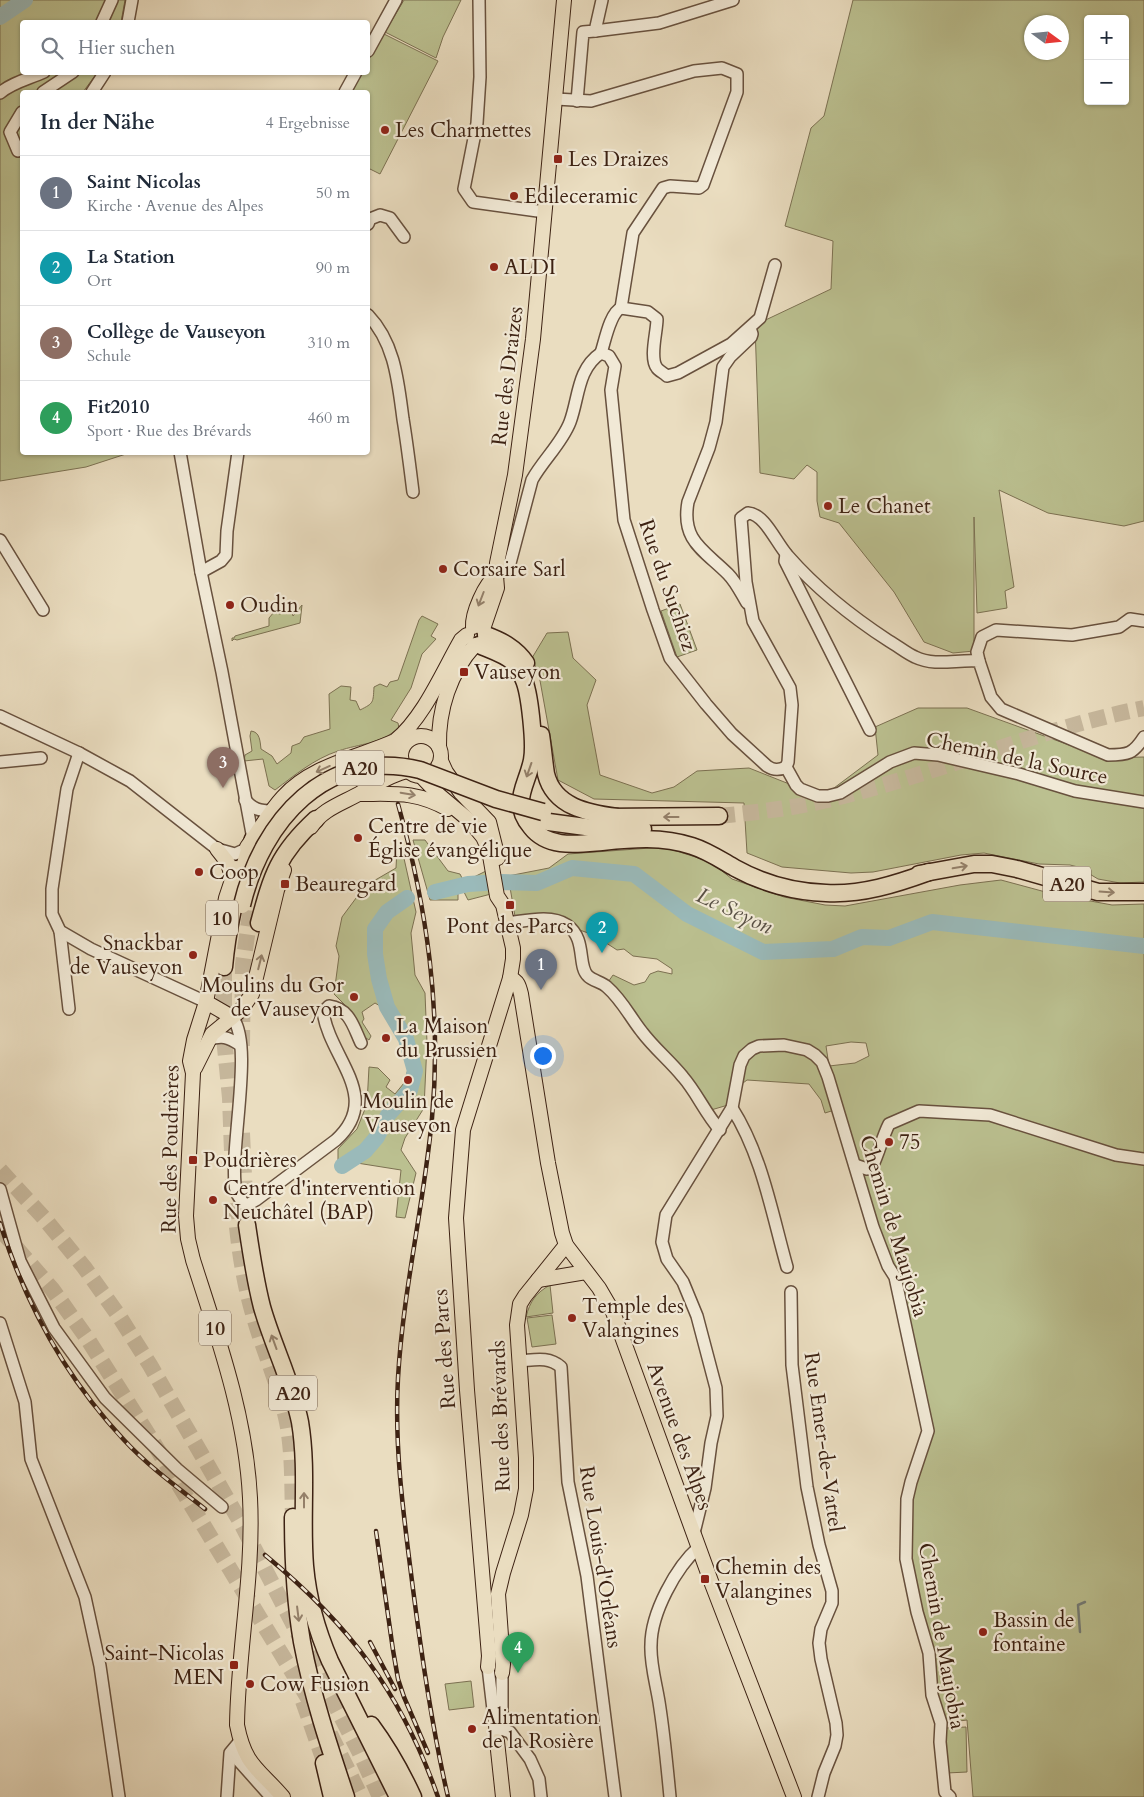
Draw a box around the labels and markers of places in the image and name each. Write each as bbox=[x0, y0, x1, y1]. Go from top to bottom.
place label: Les Charmettes bbox=[395, 116, 531, 145]
marker: Les Charmettes bbox=[379, 124, 391, 136]
place label: Les Draizes bbox=[568, 145, 669, 174]
marker: Les Draizes bbox=[552, 153, 564, 165]
place label: Edileceramic bbox=[524, 182, 638, 211]
marker: Edileceramic bbox=[508, 190, 520, 202]
place label: ALDI bbox=[504, 253, 556, 282]
marker: ALDI bbox=[488, 261, 500, 273]
place label: Le Chanet bbox=[838, 492, 931, 521]
marker: Le Chanet bbox=[822, 500, 834, 512]
place label: Corsaire Sarl bbox=[453, 555, 566, 584]
marker: Corsaire Sarl bbox=[437, 563, 449, 575]
place label: Oudin bbox=[240, 591, 299, 620]
marker: Oudin bbox=[224, 599, 236, 611]
place label: Vauseyon bbox=[474, 658, 561, 687]
marker: Vauseyon bbox=[458, 666, 470, 678]
pin: 3 bbox=[207, 747, 239, 788]
place label: Centre de vie Église évangélique bbox=[368, 812, 532, 865]
marker: Centre de vie Église évangélique bbox=[352, 832, 364, 844]
place label: Coop bbox=[209, 858, 259, 887]
marker: Coop bbox=[193, 866, 205, 878]
place label: Beauregard bbox=[295, 870, 396, 899]
marker: Beauregard bbox=[279, 878, 291, 890]
marker: Pont des Parcs bbox=[504, 899, 516, 911]
place label: Pont des Parcs bbox=[446, 912, 574, 941]
pin: 2 bbox=[586, 912, 618, 953]
place label: Snackbar de Vauseyon bbox=[70, 929, 183, 982]
marker: Snackbar de Vauseyon bbox=[187, 949, 199, 961]
pin: 1 bbox=[525, 949, 557, 990]
place label: Moulins du Gor de Vauseyon bbox=[202, 971, 344, 1024]
marker: Moulins du Gor de Vauseyon bbox=[348, 991, 360, 1003]
place label: La Maison du Prussien bbox=[396, 1012, 497, 1065]
marker: La Maison du Prussien bbox=[380, 1032, 392, 1044]
marker: Moulin de Vauseyon bbox=[402, 1074, 414, 1086]
place label: Moulin de Vauseyon bbox=[362, 1087, 454, 1140]
place label: 75 bbox=[899, 1128, 921, 1157]
marker: 75 bbox=[883, 1136, 895, 1148]
place label: Poudrières bbox=[203, 1146, 297, 1175]
marker: Poudrières bbox=[187, 1154, 199, 1166]
place label: Centre d'intervention Neuchâtel (BAP) bbox=[223, 1174, 416, 1227]
marker: Centre d'intervention Neuchâtel (BAP) bbox=[207, 1194, 219, 1206]
place label: Temple des Valangines bbox=[582, 1292, 684, 1345]
marker: Temple des Valangines bbox=[566, 1312, 578, 1324]
place label: Chemin des Valangines bbox=[715, 1553, 821, 1606]
marker: Chemin des Valangines bbox=[699, 1573, 711, 1585]
place label: Bassin de fontaine bbox=[993, 1606, 1075, 1659]
marker: Bassin de fontaine bbox=[977, 1626, 989, 1638]
pin: 4 bbox=[502, 1632, 534, 1673]
place label: Saint-Nicolas MEN bbox=[104, 1639, 224, 1692]
marker: Saint-Nicolas MEN bbox=[228, 1659, 240, 1671]
place label: Cow Fusion bbox=[260, 1670, 370, 1699]
marker: Cow Fusion bbox=[244, 1678, 256, 1690]
place label: Alimentation de la Rosière bbox=[482, 1703, 599, 1756]
marker: Alimentation de la Rosière bbox=[466, 1723, 478, 1735]

